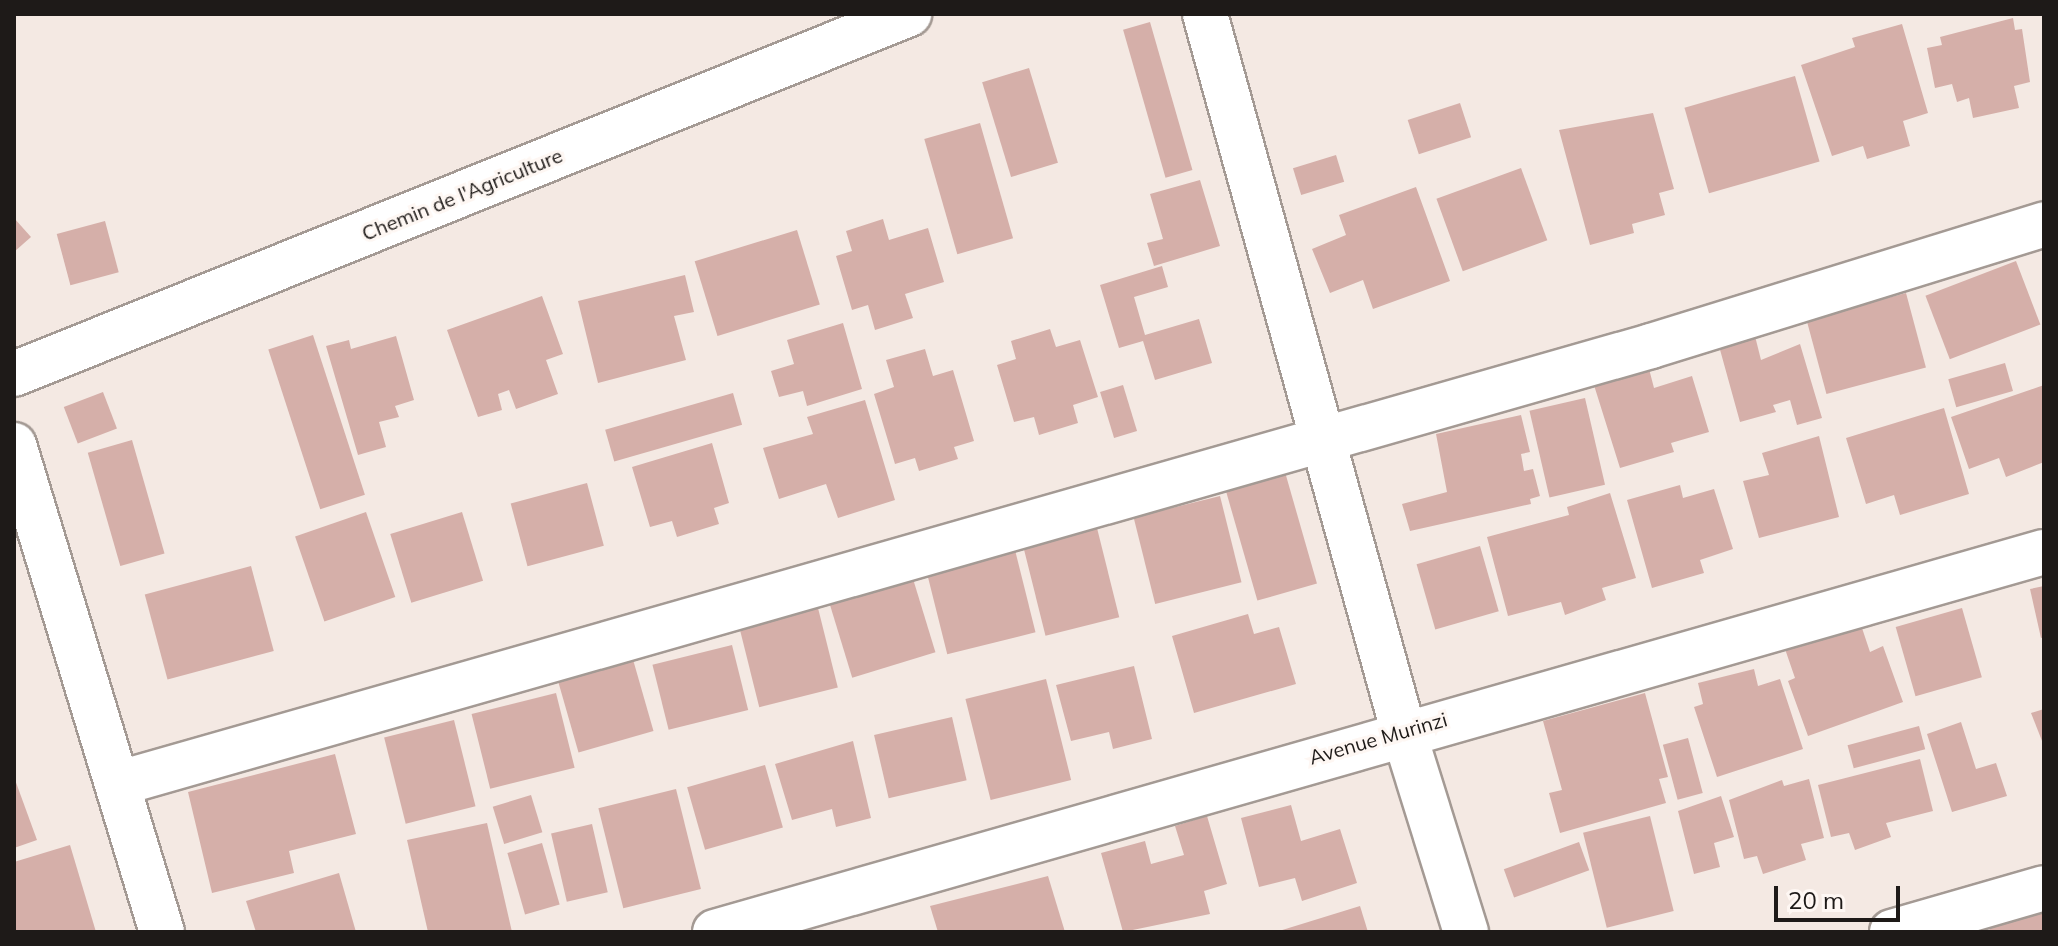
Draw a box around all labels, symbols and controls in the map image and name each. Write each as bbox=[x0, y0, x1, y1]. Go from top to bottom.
street label: Chemin de l'Agriculture bbox=[358, 143, 566, 245]
street label: Avenue Murinzi bbox=[1306, 707, 1450, 769]
scale bar bbox=[1778, 870, 1904, 920]
text: 20 m bbox=[1788, 885, 1844, 915]

